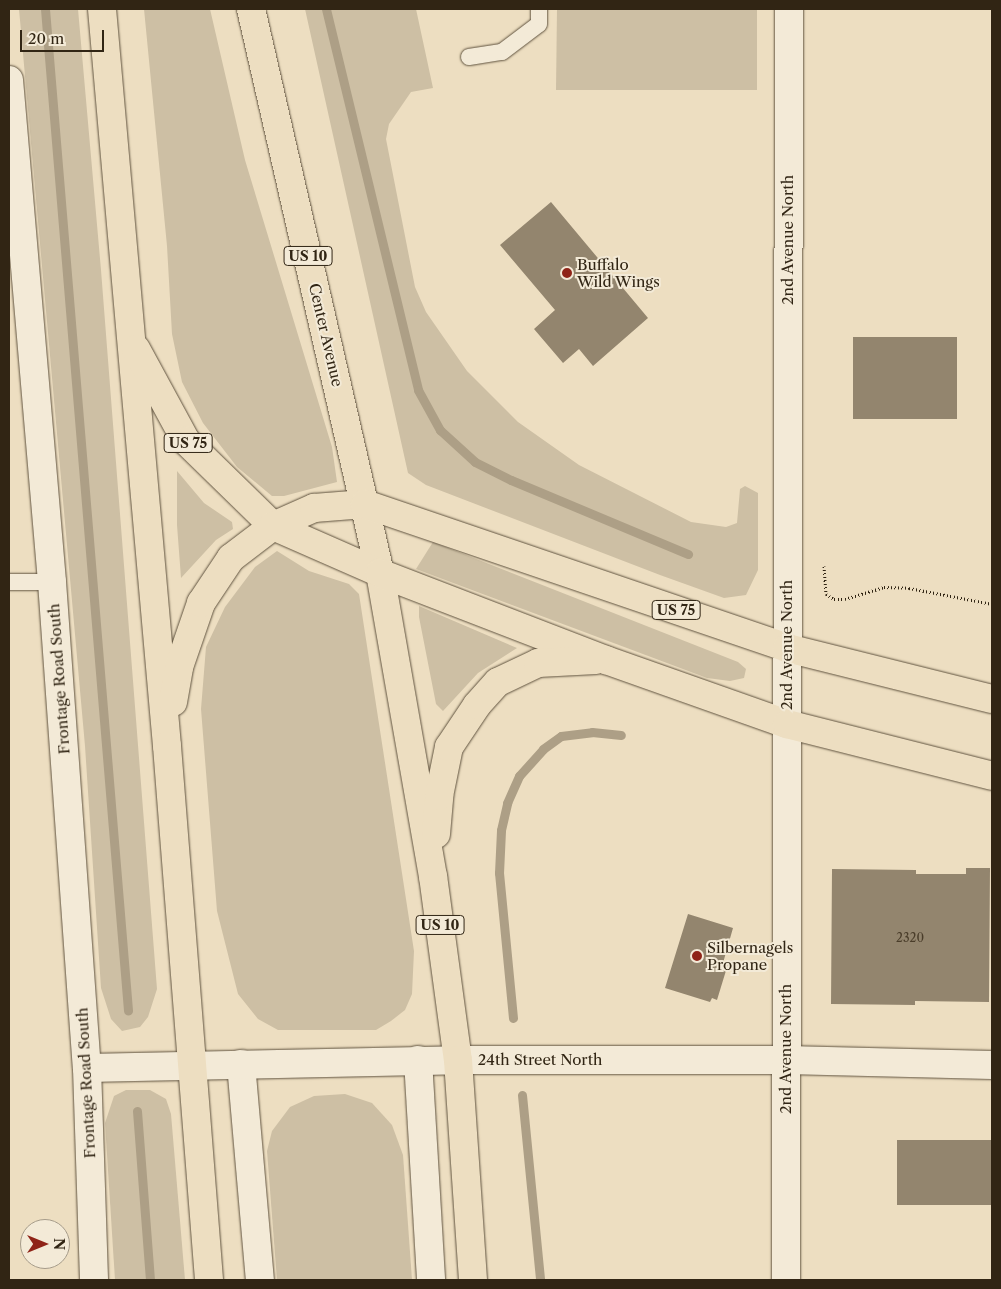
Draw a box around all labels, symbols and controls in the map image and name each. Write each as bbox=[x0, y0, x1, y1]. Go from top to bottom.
scale bar bbox=[22, 20, 106, 52]
text: 20 m bbox=[28, 29, 64, 48]
street label: 2nd Avenue North bbox=[779, 175, 797, 305]
road number: US 10 bbox=[283, 245, 333, 268]
place label: Buffalo Wild Wings bbox=[577, 255, 660, 290]
marker: Buffalo Wild Wings bbox=[561, 267, 573, 279]
street label: Center Avenue bbox=[305, 281, 347, 389]
road number: US 75 bbox=[163, 432, 213, 454]
street label: 2nd Avenue North bbox=[778, 580, 796, 710]
road number: US 75 bbox=[651, 598, 701, 622]
street label: Frontage Road South bbox=[45, 603, 73, 755]
road number: US 10 bbox=[415, 914, 465, 936]
house number: 2320 bbox=[896, 931, 924, 945]
place label: Silbernagels Propane bbox=[707, 938, 793, 973]
marker: Silbernagels Propane bbox=[691, 950, 703, 962]
street label: 2nd Avenue North bbox=[777, 984, 795, 1114]
street label: Frontage Road South bbox=[73, 1007, 99, 1159]
street label: 24th Street North bbox=[478, 1051, 602, 1069]
north arrow bbox=[20, 1219, 70, 1269]
text: N bbox=[50, 1238, 68, 1250]

